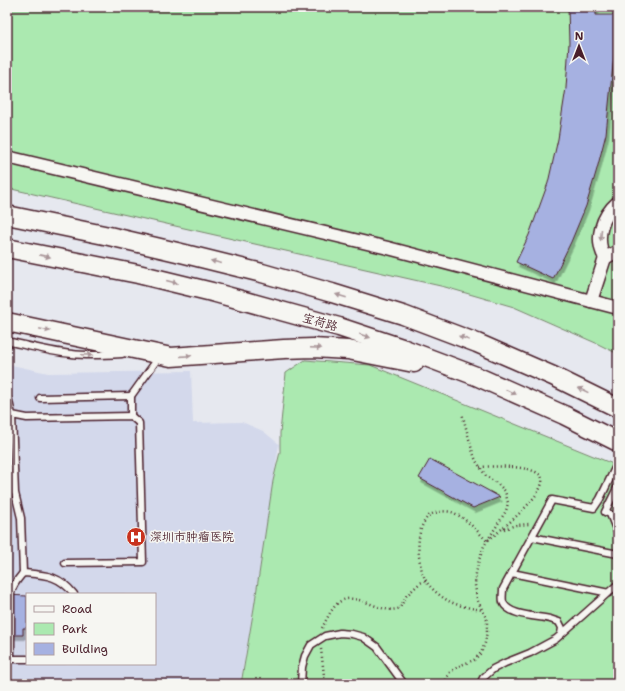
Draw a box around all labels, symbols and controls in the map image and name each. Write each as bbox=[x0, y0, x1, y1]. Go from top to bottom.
north arrow bbox=[559, 26, 599, 66]
text: N bbox=[575, 29, 584, 44]
one-way arrow bbox=[597, 229, 604, 241]
one-way arrow bbox=[39, 253, 51, 259]
one-way arrow bbox=[210, 258, 222, 264]
one-way arrow bbox=[166, 280, 179, 286]
one-way arrow bbox=[335, 293, 347, 299]
street label: 宝荷路 bbox=[300, 309, 340, 335]
one-way arrow bbox=[39, 327, 51, 333]
one-way arrow bbox=[359, 333, 371, 339]
one-way arrow bbox=[458, 334, 470, 340]
one-way arrow bbox=[310, 345, 323, 351]
one-way arrow bbox=[81, 351, 93, 358]
one-way arrow bbox=[180, 352, 192, 359]
one-way arrow bbox=[577, 387, 589, 394]
one-way arrow bbox=[506, 389, 517, 395]
hospital icon: 深圳市肿瘤医院 bbox=[125, 526, 147, 548]
place label: 深圳市肿瘤医院 bbox=[150, 529, 234, 545]
legend bbox=[26, 593, 156, 665]
text: Road bbox=[62, 601, 93, 617]
text: Park bbox=[62, 621, 88, 637]
text: Building bbox=[62, 641, 108, 657]

